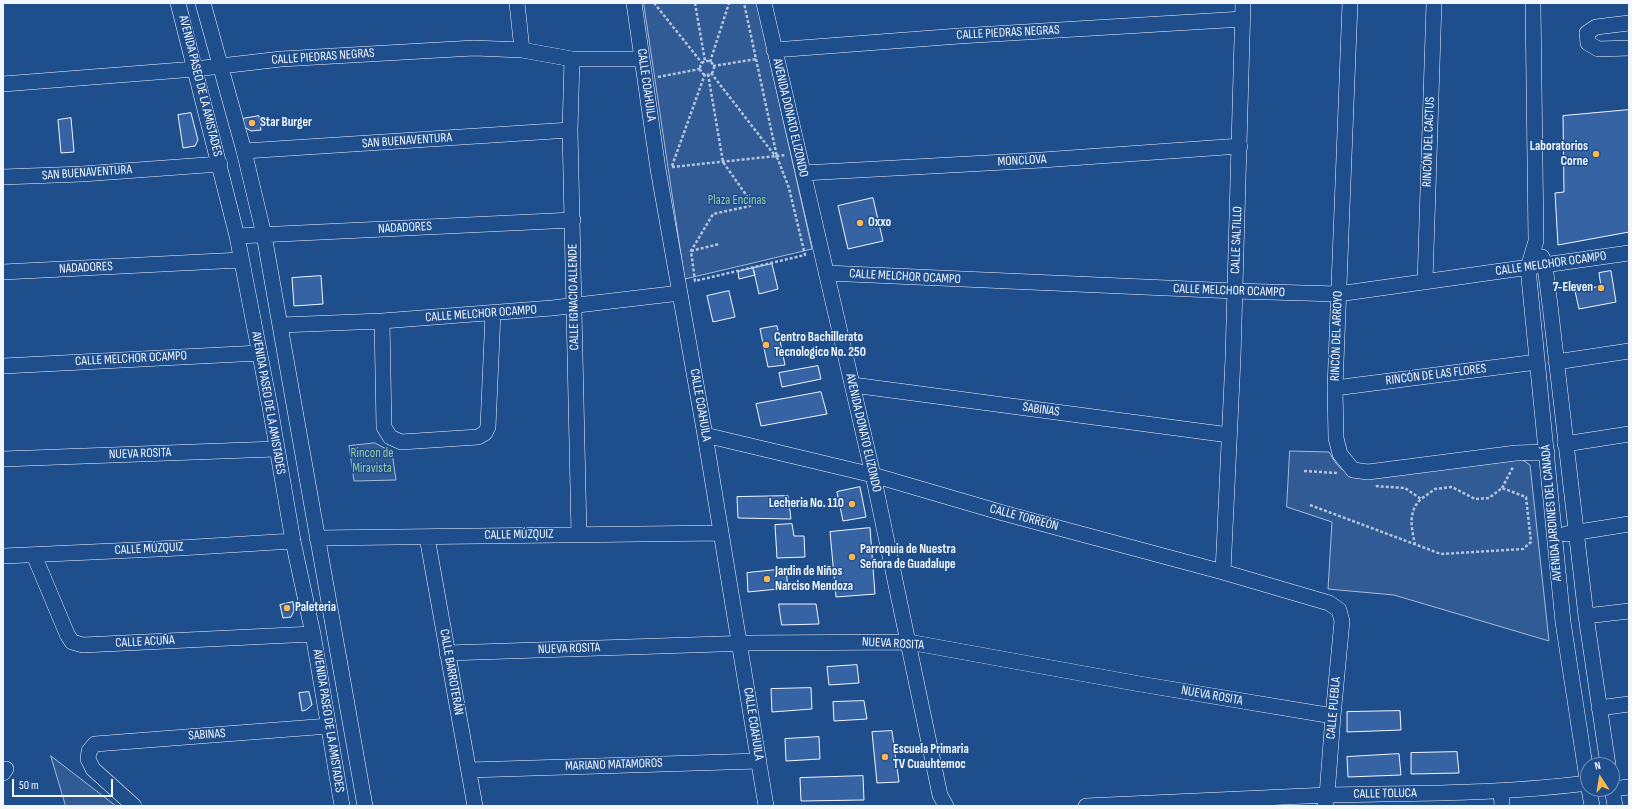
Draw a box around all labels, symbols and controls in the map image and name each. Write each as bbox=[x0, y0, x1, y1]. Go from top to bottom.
street label: AVENIDA PASEO DE LA AMISTADES bbox=[175, 14, 225, 158]
street label: CALLE PIEDRAS NEGRAS bbox=[956, 23, 1060, 43]
street label: CALLE PIEDRAS NEGRAS bbox=[271, 46, 375, 68]
street label: CALLE COAHUILA bbox=[633, 48, 659, 122]
street label: AVENIDA DONATO ELIZONDO bbox=[769, 57, 811, 179]
street label: RINCÓN DEL CACTUS bbox=[1420, 97, 1438, 187]
place label: Star Burger bbox=[260, 115, 312, 131]
marker: Star Burger bbox=[247, 118, 257, 128]
street label: SAN BUENAVENTURA bbox=[361, 130, 453, 152]
place label: Laboratorios Corne bbox=[1530, 139, 1588, 170]
marker: Laboratorios Corne bbox=[1591, 149, 1601, 159]
street label: MONCLOVA bbox=[997, 152, 1047, 170]
street label: SAN BUENAVENTURA bbox=[41, 162, 133, 184]
park label: Plaza Encinas bbox=[708, 193, 766, 209]
street label: CALLE SALTILLO bbox=[1228, 206, 1246, 274]
place label: Oxxo bbox=[868, 215, 891, 231]
marker: Oxxo bbox=[855, 218, 865, 228]
street label: NADADORES bbox=[378, 219, 432, 237]
street label: CALLE IGNACIO ALLENDE bbox=[565, 244, 583, 350]
street label: CALLE MELCHOR OCAMPO bbox=[1495, 248, 1607, 280]
street label: NADADORES bbox=[59, 259, 113, 277]
street label: CALLE MELCHOR OCAMPO bbox=[849, 266, 961, 288]
place label: 7-Eleven bbox=[1553, 280, 1593, 296]
street label: CALLE MELCHOR OCAMPO bbox=[1173, 281, 1285, 301]
marker: 7-Eleven bbox=[1596, 283, 1606, 293]
street label: RINCÓN DEL ARROYO bbox=[1328, 291, 1346, 381]
street label: CALLE MELCHOR OCAMPO bbox=[425, 302, 537, 326]
street label: AVENIDA PASEO DE LA AMISTADES bbox=[248, 330, 288, 476]
place label: Centro Bachillerato Tecnologico No. 250 bbox=[774, 330, 866, 361]
marker: Centro Bachillerato Tecnologico No. 250 bbox=[761, 340, 771, 350]
street label: CALLE MELCHOR OCAMPO bbox=[75, 348, 187, 370]
street label: RINCÓN DE LAS FLORES bbox=[1385, 361, 1487, 389]
street label: CALLE COAHUILA bbox=[686, 368, 714, 442]
street label: AVENIDA DONATO ELIZONDO bbox=[842, 372, 884, 494]
street label: SABINAS bbox=[1021, 400, 1061, 420]
street label: AVENIDA JARDINES DEL CANADÁ bbox=[1538, 444, 1566, 582]
street label: NUEVA ROSITA bbox=[109, 445, 171, 463]
park label: Rincon de Miravista bbox=[351, 446, 393, 477]
place label: Lecheria No. 110 bbox=[769, 496, 844, 512]
marker: Lecheria No. 110 bbox=[847, 499, 857, 509]
street label: CALLE TORREÓN bbox=[988, 501, 1060, 535]
street label: CALLE MÚZQUIZ bbox=[484, 527, 554, 543]
street label: CALLE MÚZQUIZ bbox=[114, 539, 184, 559]
place label: Parroquia de Nuestra Señora de Guadalupe bbox=[860, 542, 956, 573]
marker: Parroquia de Nuestra Señora de Guadalupe bbox=[847, 552, 857, 562]
place label: Jardin de Niños Narciso Mendoza bbox=[775, 564, 853, 595]
marker: Jardin de Niños Narciso Mendoza bbox=[762, 574, 772, 584]
place label: Paleteria bbox=[295, 600, 336, 616]
marker: Paleteria bbox=[282, 603, 292, 613]
street label: CALLE BARROTERÁN bbox=[436, 628, 466, 716]
street label: CALLE ACUÑA bbox=[115, 633, 175, 651]
street label: NUEVA ROSITA bbox=[861, 635, 925, 653]
street label: NUEVA ROSITA bbox=[538, 640, 600, 658]
street label: AVENIDA PASEO DE LA AMISTADES bbox=[309, 648, 347, 794]
street label: CALLE PUEBLA bbox=[1324, 676, 1344, 740]
street label: NUEVA ROSITA bbox=[1180, 683, 1244, 709]
street label: CALLE COAHUILA bbox=[740, 687, 766, 761]
street label: SABINAS bbox=[188, 726, 226, 744]
place label: Escuela Primaria TV Cuauhtemoc bbox=[893, 742, 969, 773]
marker: Escuela Primaria TV Cuauhtemoc bbox=[880, 752, 890, 762]
street label: MARIANO MATAMOROS bbox=[565, 756, 663, 774]
north arrow bbox=[1580, 757, 1620, 797]
text: N bbox=[1593, 759, 1602, 773]
scale bar bbox=[14, 771, 115, 797]
text: 50 m bbox=[19, 778, 39, 793]
street label: CALLE TOLUCA bbox=[1353, 786, 1417, 802]

